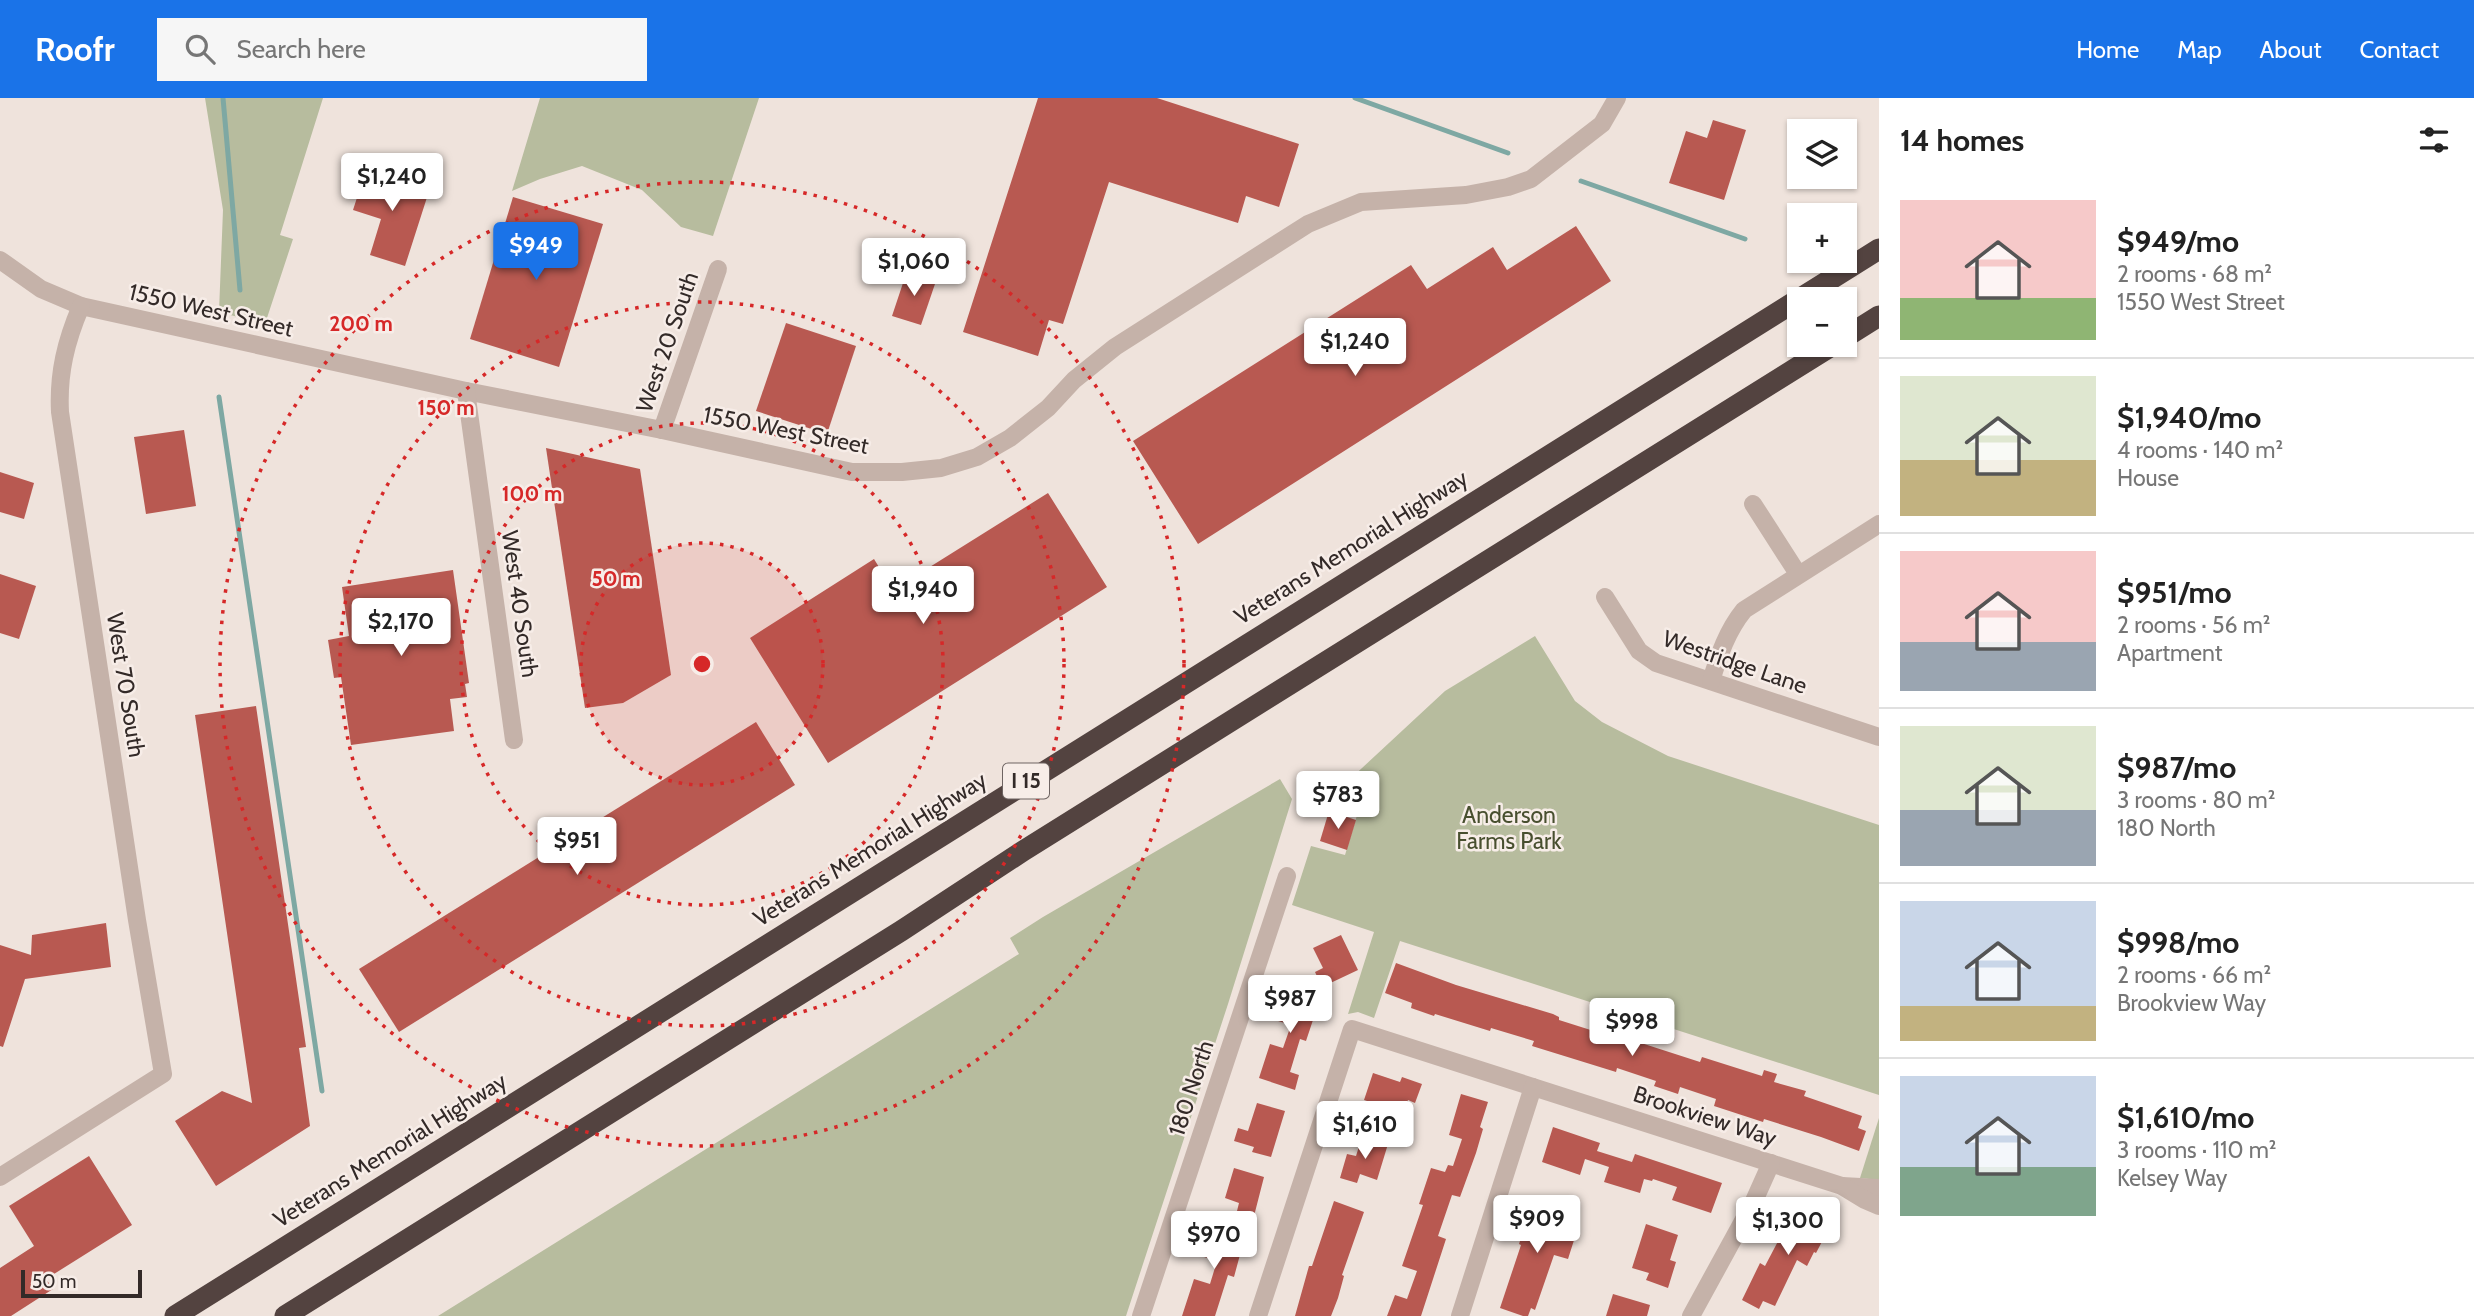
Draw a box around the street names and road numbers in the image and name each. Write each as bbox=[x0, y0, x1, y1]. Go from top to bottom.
street label: West 20 South bbox=[630, 268, 704, 416]
street label: 1550 West Street bbox=[126, 277, 296, 343]
street label: 1550 West Street bbox=[701, 400, 871, 460]
street label: Veterans Memorial Highway bbox=[1229, 463, 1473, 630]
street label: West 40 South bbox=[496, 529, 544, 679]
street label: West 70 South bbox=[101, 611, 151, 759]
street label: Westridge Lane bbox=[1659, 624, 1811, 700]
road number: I 15 bbox=[1003, 764, 1049, 798]
street label: Veterans Memorial Highway bbox=[748, 765, 992, 932]
street label: 180 North bbox=[1162, 1037, 1220, 1139]
street label: Veterans Memorial Highway bbox=[268, 1066, 512, 1233]
street label: Brookview Way bbox=[1630, 1080, 1781, 1152]

